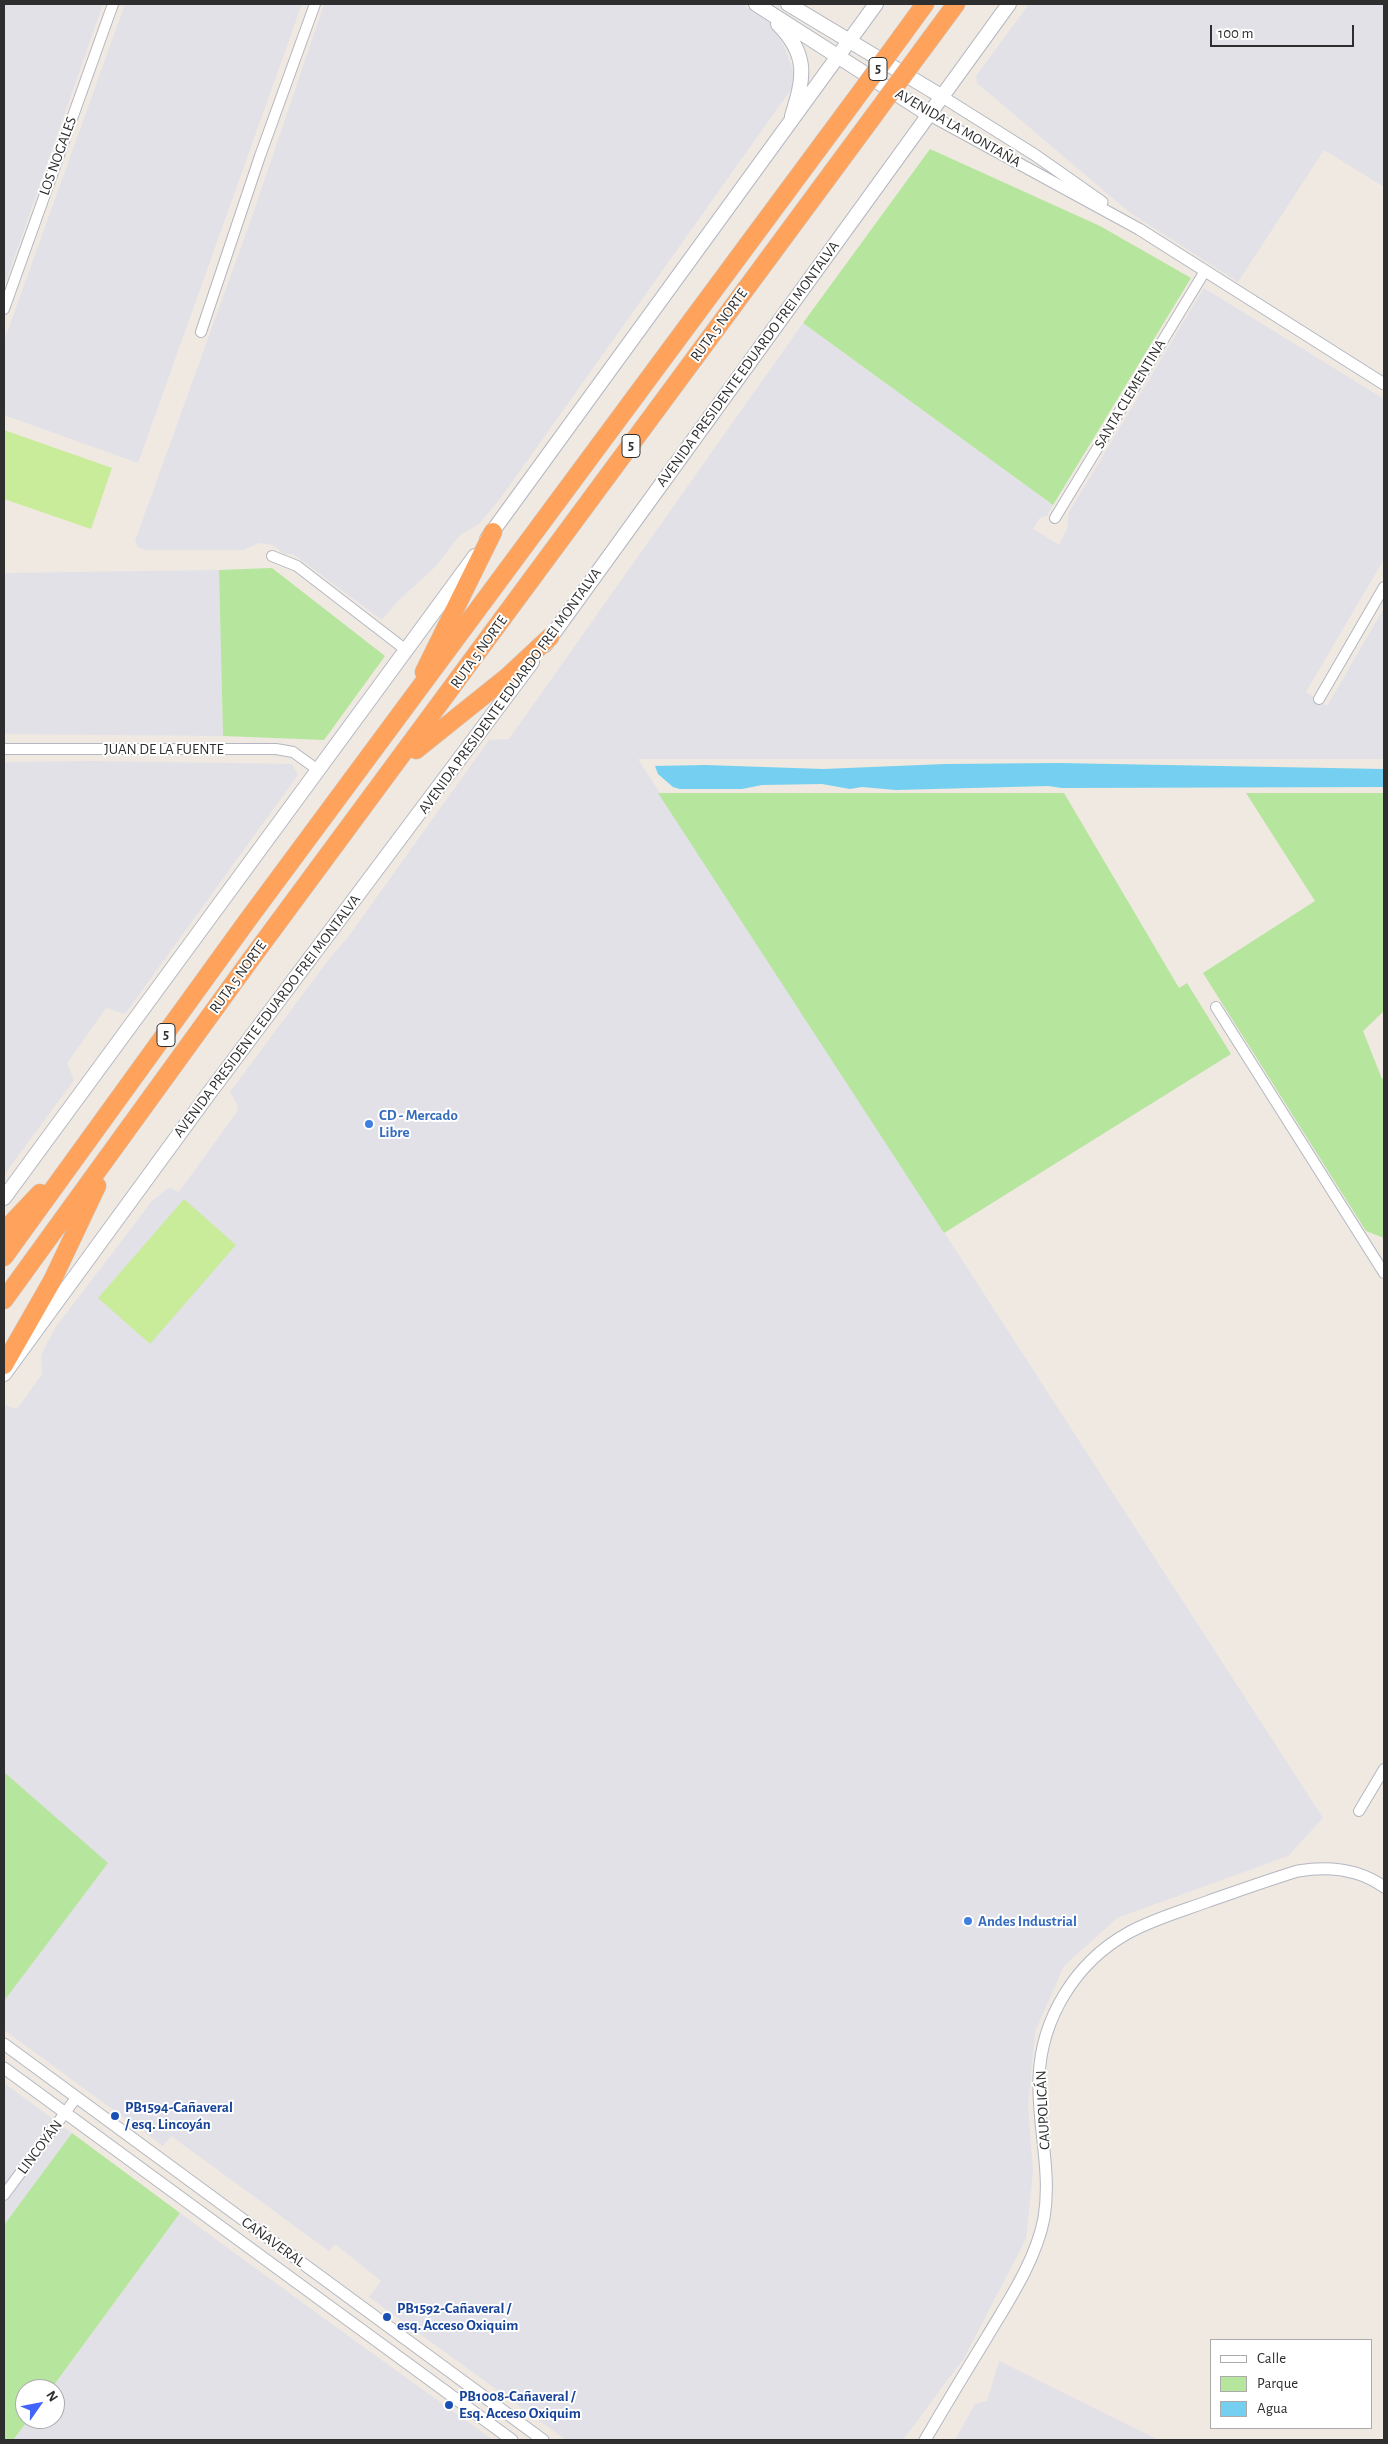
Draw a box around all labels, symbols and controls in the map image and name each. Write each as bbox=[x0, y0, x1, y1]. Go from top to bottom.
scale bar bbox=[1213, 15, 1357, 47]
text: 100 m bbox=[1218, 26, 1253, 41]
road number: 5 bbox=[869, 58, 887, 80]
street label: AVENIDA LA MONTAÑA bbox=[892, 85, 1024, 171]
street label: LOS NOGALES bbox=[35, 114, 81, 198]
street label: AVENIDA PRESIDENTE EDUARDO FREI MONTALVA bbox=[653, 238, 843, 490]
street label: RUTA 5 NORTE bbox=[687, 285, 751, 365]
street label: SANTA CLEMENTINA bbox=[1090, 336, 1170, 452]
road number: 5 bbox=[622, 434, 640, 458]
street label: AVENIDA PRESIDENTE EDUARDO FREI MONTALVA bbox=[415, 565, 605, 817]
street label: RUTA 5 NORTE bbox=[447, 612, 511, 692]
street label: JUAN DE LA FUENTE bbox=[104, 740, 224, 758]
street label: AVENIDA PRESIDENTE EDUARDO FREI MONTALVA bbox=[170, 891, 364, 1141]
street label: RUTA 5 NORTE bbox=[206, 937, 270, 1017]
road number: 5 bbox=[157, 1024, 175, 1046]
place label: CD - Mercado Libre bbox=[379, 1106, 458, 1141]
marker: CD - Mercado Libre bbox=[363, 1118, 375, 1130]
place label: Andes Industrial bbox=[978, 1912, 1077, 1930]
marker: Andes Industrial bbox=[962, 1915, 974, 1927]
street label: CAUPOLICÁN bbox=[1032, 2070, 1054, 2150]
place label: PB1594-Cañaveral / esq. Lincoyán bbox=[125, 2098, 233, 2133]
marker: PB1594-Cañaveral / esq. Lincoyán bbox=[109, 2110, 121, 2122]
street label: LINCOYÁN bbox=[14, 2116, 66, 2178]
street label: CAÑAVERAL bbox=[238, 2213, 308, 2271]
place label: PB1592-Cañaveral / esq. Acceso Oxiquim bbox=[397, 2299, 518, 2334]
marker: PB1592-Cañaveral / esq. Acceso Oxiquim bbox=[381, 2311, 393, 2323]
legend bbox=[1210, 2339, 1373, 2429]
text: Calle bbox=[1257, 2351, 1286, 2366]
text: Parque bbox=[1257, 2376, 1298, 2391]
north arrow bbox=[15, 2379, 65, 2429]
place label: PB1008-Cañaveral / Esq. Acceso Oxiquim bbox=[459, 2387, 581, 2422]
text: N bbox=[43, 2388, 60, 2404]
marker: PB1008-Cañaveral / Esq. Acceso Oxiquim bbox=[443, 2399, 455, 2411]
text: Agua bbox=[1257, 2401, 1288, 2416]

